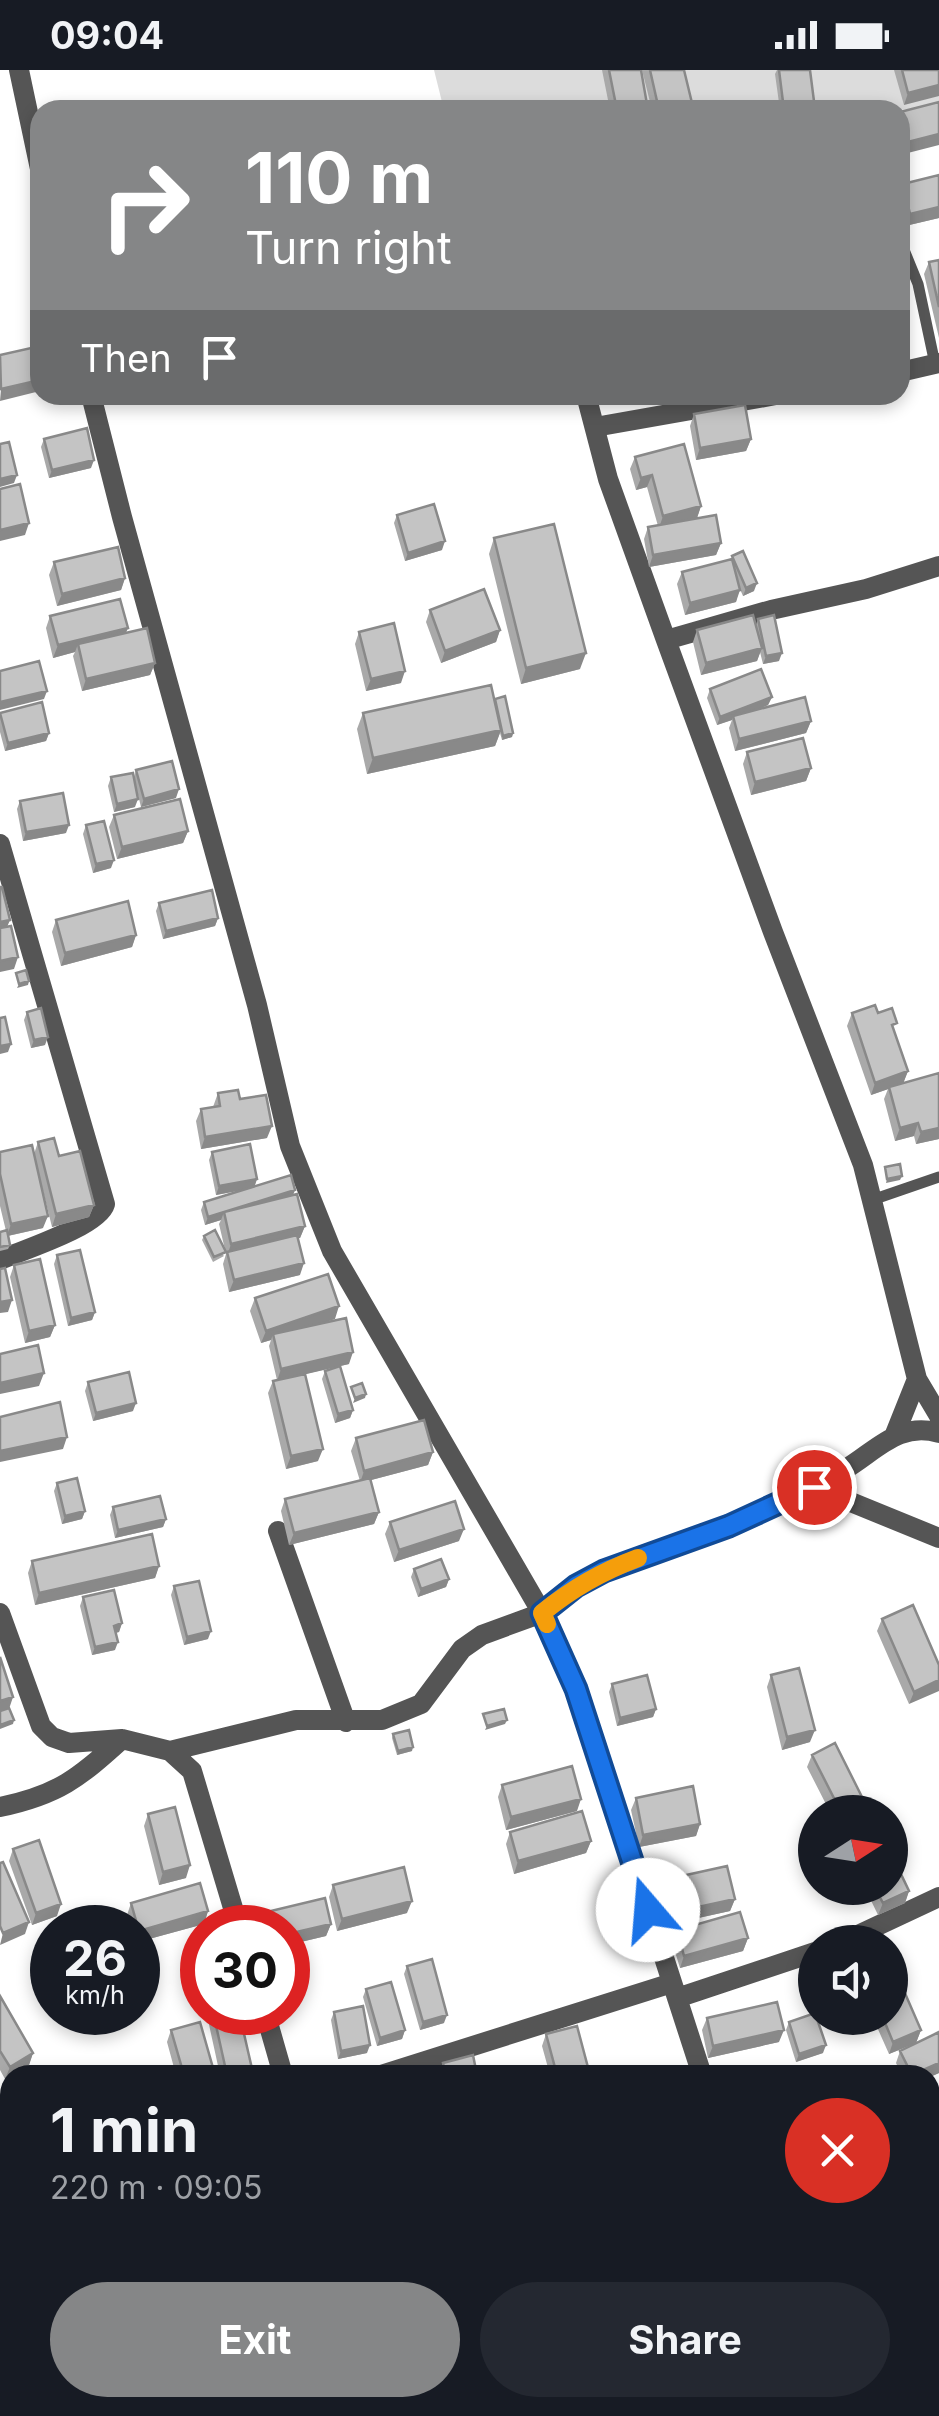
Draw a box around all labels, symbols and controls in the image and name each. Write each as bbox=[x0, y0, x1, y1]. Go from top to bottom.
text: 09:04 bbox=[50, 12, 164, 58]
text: 110 m bbox=[245, 135, 433, 220]
icon: right bbox=[80, 140, 210, 270]
text: Turn right bbox=[245, 220, 452, 275]
icon: arrive bbox=[192, 330, 247, 385]
text: Then bbox=[80, 335, 172, 381]
pin bbox=[772, 1445, 857, 1530]
icon: arrive bbox=[787, 1460, 842, 1515]
north arrow bbox=[798, 1795, 908, 1905]
map controls bbox=[798, 1795, 908, 2035]
position arrow bbox=[596, 1858, 700, 1962]
speed limit sign: 30 bbox=[180, 1905, 310, 2035]
button: sound bbox=[798, 1925, 908, 2035]
text: 26 bbox=[63, 1928, 127, 1988]
text: km/h bbox=[65, 1980, 125, 2010]
text: 1 min bbox=[50, 2094, 198, 2166]
button: close bbox=[785, 2098, 890, 2203]
text: 220 m · 09:05 bbox=[50, 2168, 262, 2207]
button: Exit bbox=[50, 2282, 460, 2397]
button: Share bbox=[480, 2282, 890, 2397]

